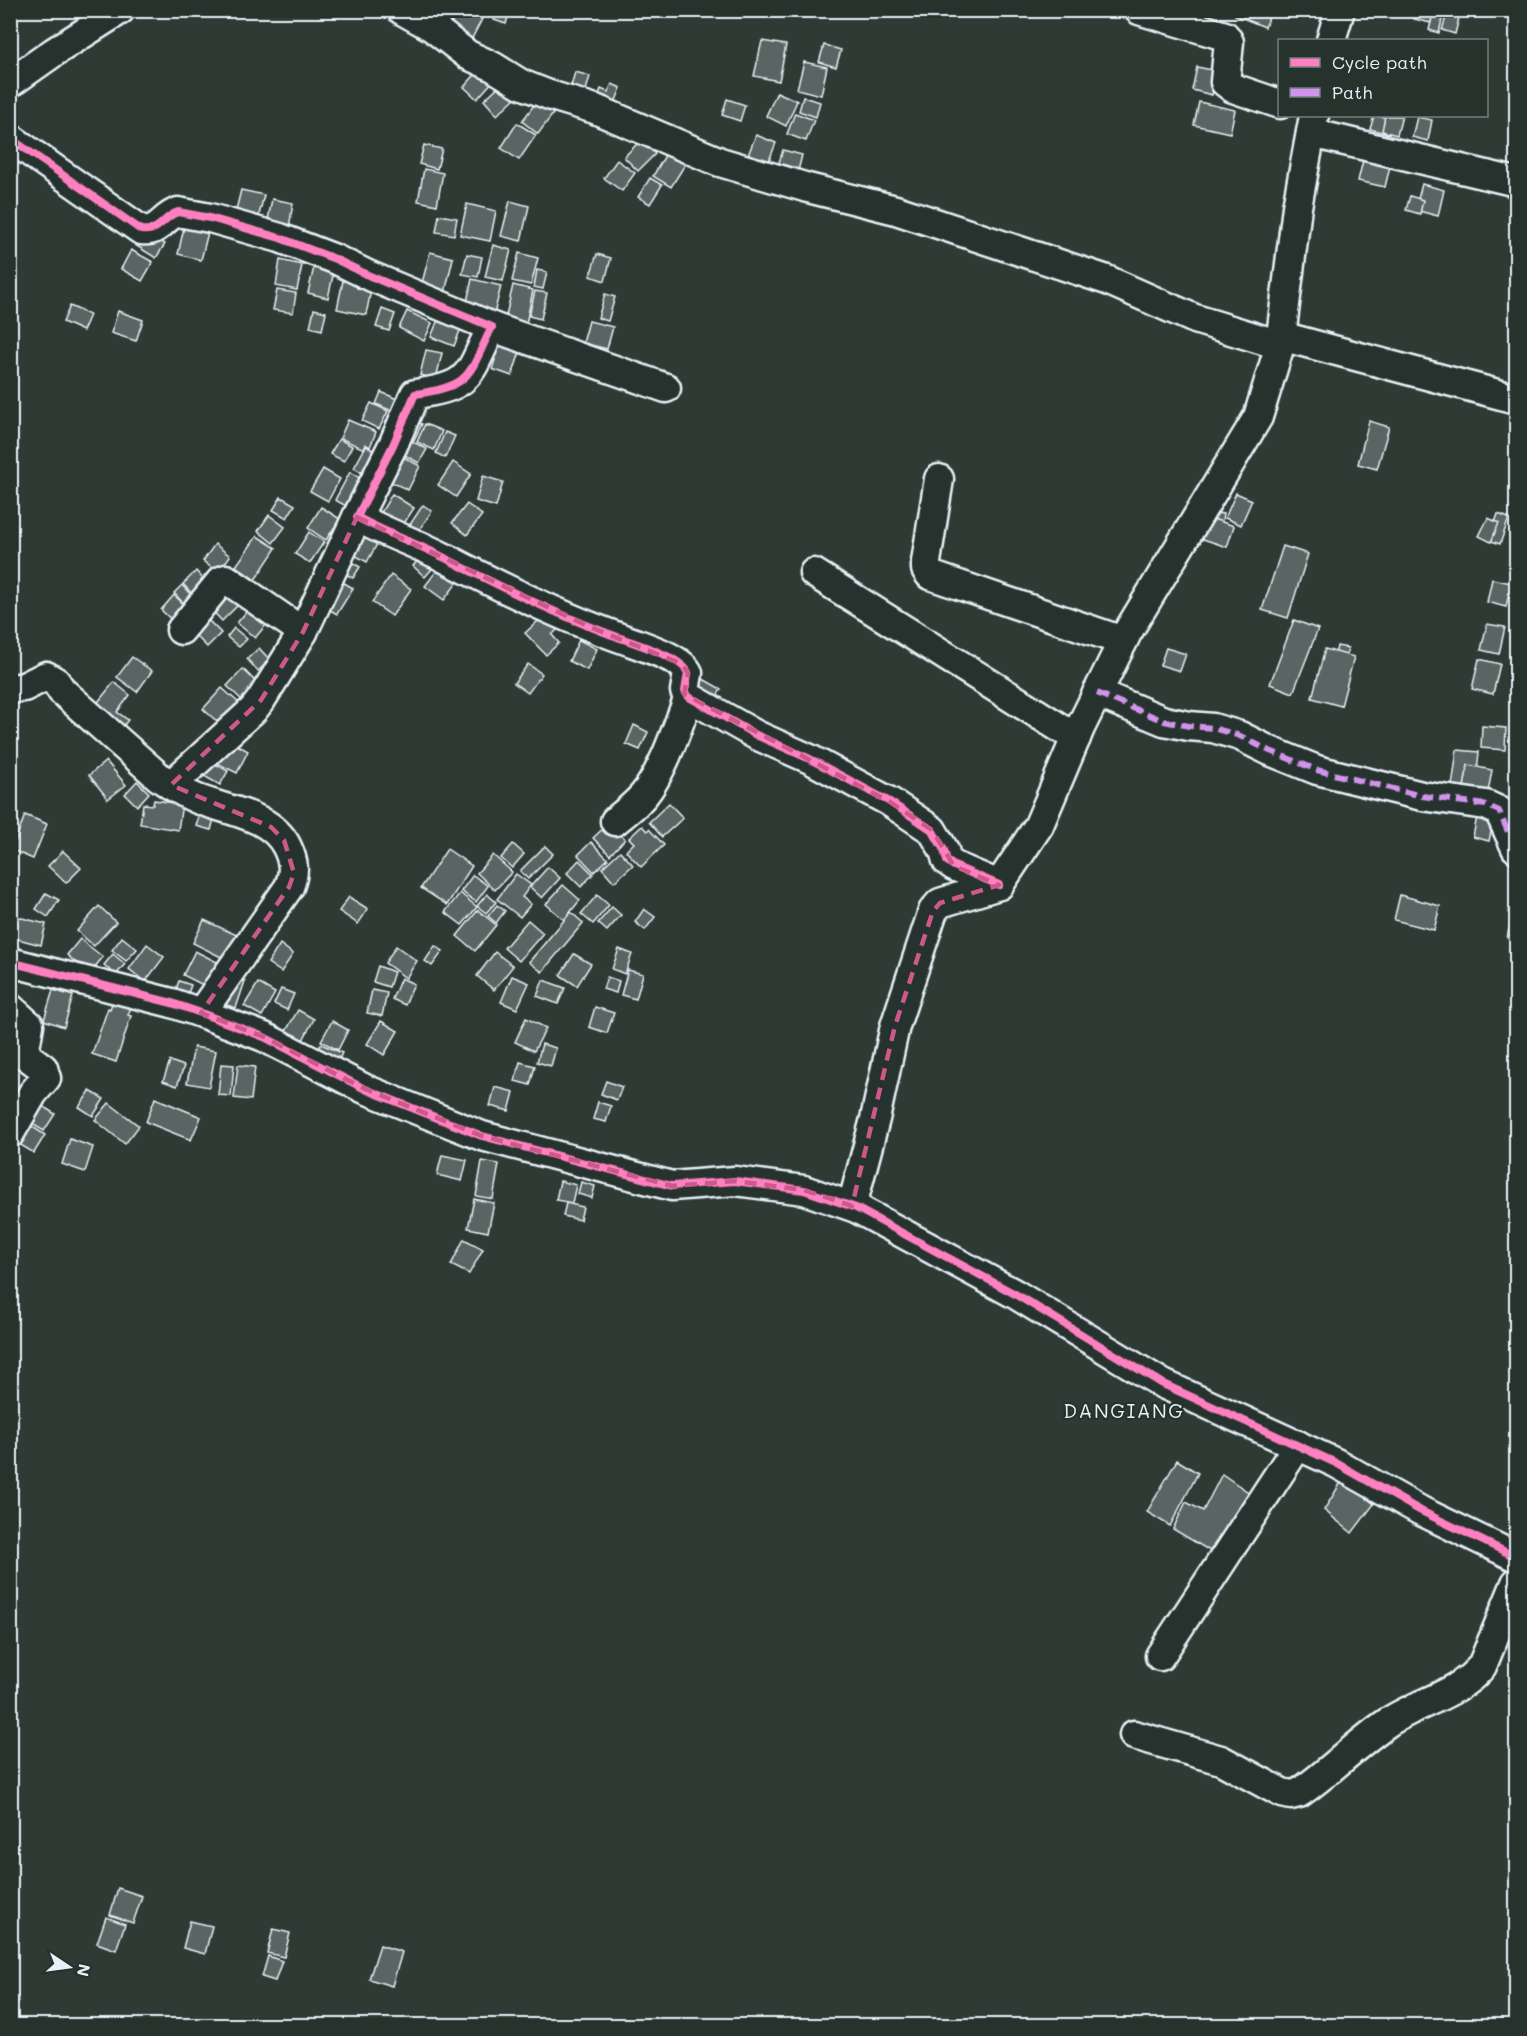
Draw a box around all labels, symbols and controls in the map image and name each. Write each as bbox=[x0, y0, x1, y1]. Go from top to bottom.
legend bbox=[1278, 39, 1488, 117]
text: Cycle path bbox=[1332, 50, 1427, 74]
text: Path bbox=[1332, 80, 1372, 104]
district label: DANGIANG bbox=[1063, 1397, 1185, 1423]
north arrow bbox=[39, 1937, 99, 1997]
text: N bbox=[73, 1962, 96, 1979]

